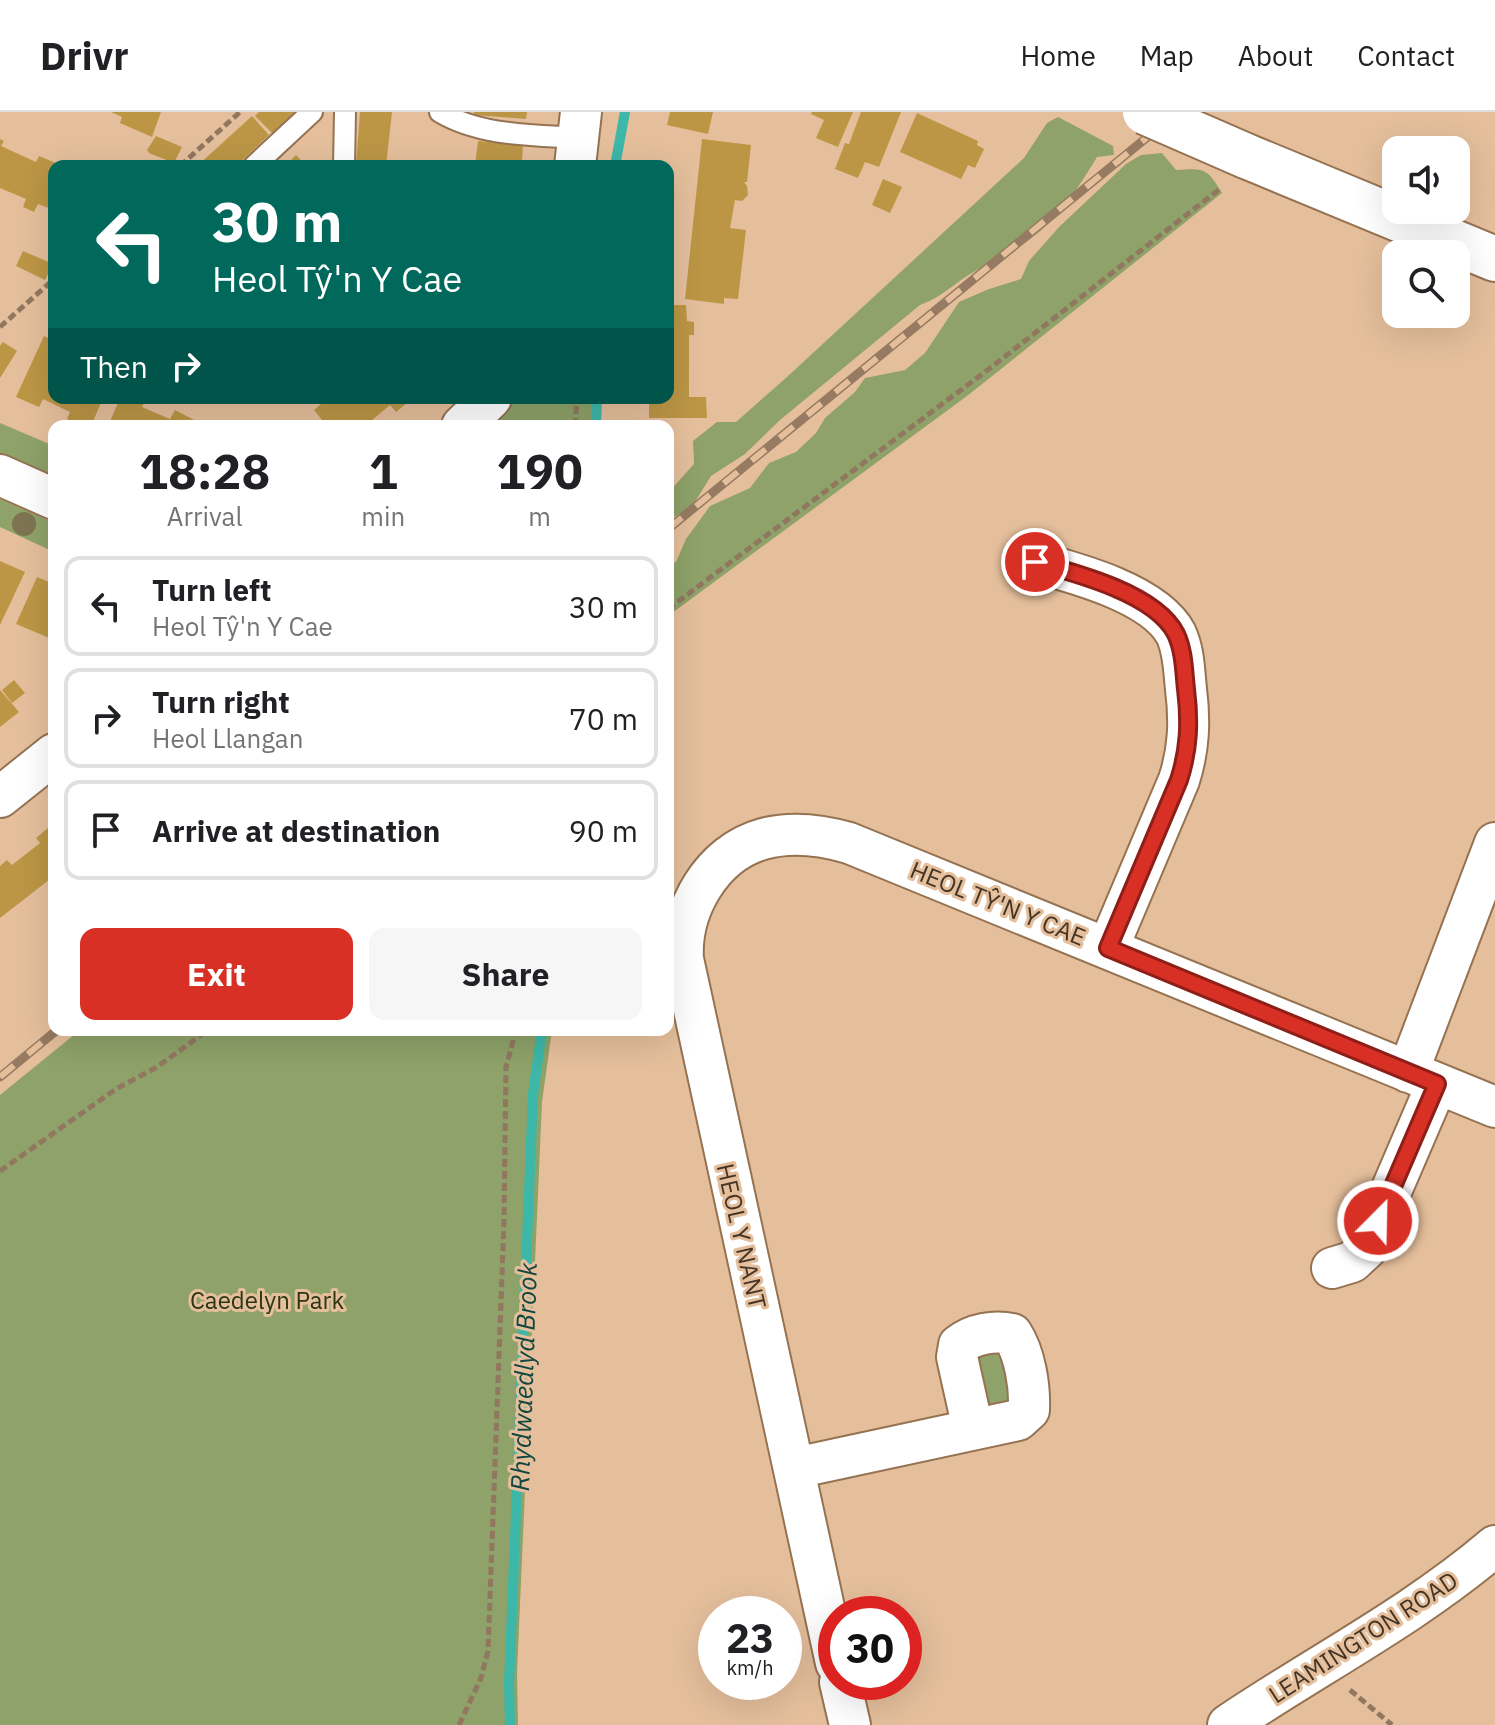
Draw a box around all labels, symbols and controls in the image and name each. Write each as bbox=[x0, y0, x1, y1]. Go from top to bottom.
text: Drivr bbox=[40, 31, 129, 80]
text: Home bbox=[1020, 37, 1096, 74]
text: Map bbox=[1140, 37, 1194, 74]
text: About bbox=[1238, 37, 1313, 74]
text: Contact bbox=[1357, 37, 1455, 74]
map controls bbox=[1382, 136, 1470, 328]
button: sound bbox=[1382, 136, 1470, 224]
text: 30 m bbox=[212, 185, 342, 257]
icon: left bbox=[80, 192, 184, 296]
button: search bbox=[1382, 240, 1470, 328]
text: Heol Tŷ'n Y Cae bbox=[212, 255, 462, 302]
icon: right bbox=[164, 344, 208, 388]
text: Then bbox=[80, 347, 148, 386]
text: 18:28 bbox=[139, 440, 270, 502]
text: 1 bbox=[369, 440, 398, 502]
text: 190 bbox=[496, 440, 583, 502]
text: Arrival bbox=[167, 499, 243, 533]
text: min bbox=[361, 499, 405, 533]
text: m bbox=[528, 499, 551, 533]
pin bbox=[1001, 528, 1069, 596]
icon: arrive bbox=[1013, 540, 1057, 584]
text: Turn left bbox=[152, 570, 271, 609]
icon: left bbox=[84, 584, 128, 628]
text: 30 m bbox=[569, 587, 638, 626]
text: Heol Tŷ'n Y Cae bbox=[152, 609, 333, 643]
text: Turn right bbox=[152, 682, 290, 721]
icon: right bbox=[84, 696, 128, 740]
text: 70 m bbox=[569, 699, 638, 738]
text: Heol Llangan bbox=[152, 721, 303, 755]
icon: arrive bbox=[84, 808, 128, 852]
text: Arrive at destination bbox=[152, 811, 440, 850]
text: 90 m bbox=[569, 811, 638, 850]
street label: HEOL TŶ'N Y CAE bbox=[906, 853, 1090, 953]
button: Exit bbox=[80, 928, 353, 1020]
button: Share bbox=[369, 928, 642, 1020]
street label: HEOL Y NANT bbox=[710, 1160, 774, 1312]
position arrow bbox=[1336, 1179, 1420, 1263]
water label: Rhydwaedlyd Brook bbox=[502, 1262, 544, 1492]
park label: Caedelyn Park bbox=[190, 1284, 344, 1316]
street label: LEAMINGTON ROAD bbox=[1262, 1564, 1464, 1710]
speed limit sign: 30 bbox=[818, 1596, 922, 1700]
text: 23 bbox=[726, 1612, 774, 1664]
text: km/h bbox=[726, 1654, 774, 1681]

